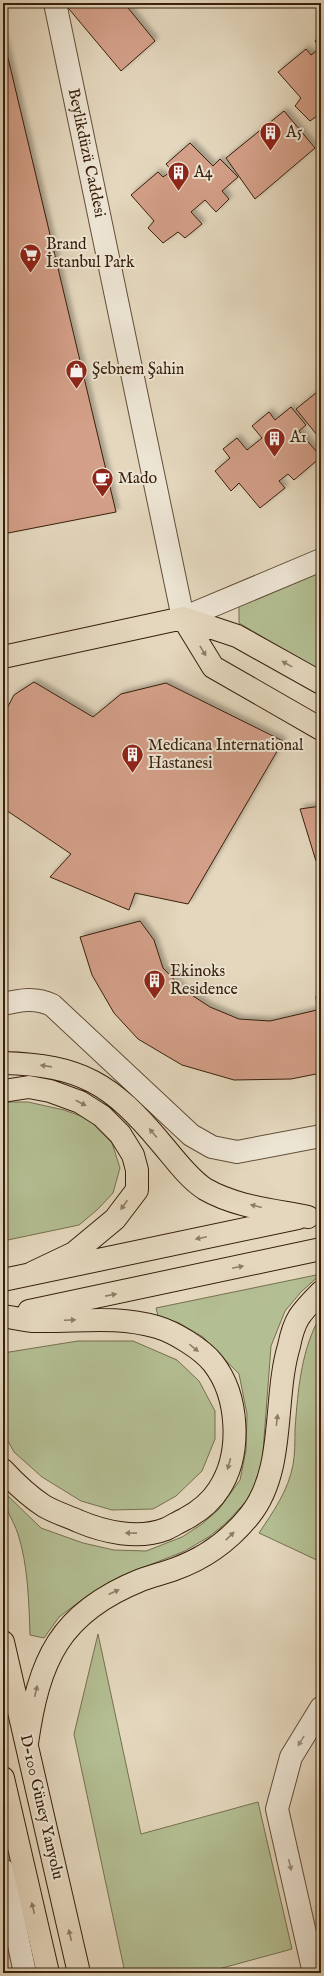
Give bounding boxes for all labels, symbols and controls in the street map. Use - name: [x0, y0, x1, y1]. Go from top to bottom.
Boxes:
- street label: Beylikdüzü Caddesi: [63, 87, 109, 219]
- building icon: A5: [258, 120, 284, 153]
- place label: A5: [285, 123, 303, 143]
- building icon: A4: [165, 160, 191, 193]
- place label: A4: [193, 163, 213, 183]
- place label: Brand İstanbul Park: [46, 235, 135, 273]
- supermarket icon: Brand İstanbul Park: [18, 241, 44, 274]
- shop icon: Şebnem Şahin: [64, 357, 90, 390]
- place label: Şebnem Şahin: [92, 360, 185, 380]
- building icon: A1: [262, 425, 288, 458]
- place label: A1: [289, 428, 307, 448]
- cafe icon: Mado: [89, 466, 115, 499]
- place label: Mado: [118, 469, 157, 489]
- one-way arrow: [200, 645, 207, 657]
- one-way arrow: [281, 661, 293, 667]
- place label: Medicana International Hastanesi: [148, 736, 304, 774]
- building icon: Medicana International Hastanesi: [120, 742, 146, 775]
- place label: Ekinoks Residence: [170, 962, 238, 1000]
- building icon: Ekinoks Residence: [141, 968, 167, 1001]
- one-way arrow: [40, 1063, 52, 1069]
- one-way arrow: [75, 1100, 87, 1106]
- one-way arrow: [149, 1128, 158, 1139]
- one-way arrow: [120, 1200, 128, 1210]
- one-way arrow: [250, 1203, 262, 1209]
- one-way arrow: [195, 1236, 207, 1242]
- one-way arrow: [232, 1264, 244, 1270]
- one-way arrow: [105, 1291, 117, 1297]
- one-way arrow: [64, 1317, 77, 1323]
- one-way arrow: [189, 1343, 200, 1352]
- one-way arrow: [274, 1414, 280, 1426]
- one-way arrow: [226, 1458, 232, 1470]
- one-way arrow: [124, 1530, 137, 1536]
- one-way arrow: [225, 1531, 235, 1541]
- one-way arrow: [108, 1589, 120, 1595]
- one-way arrow: [34, 1684, 40, 1697]
- street label: D-100 Güney Yanyolu: [15, 1733, 67, 1881]
- one-way arrow: [297, 1735, 304, 1747]
- one-way arrow: [287, 1859, 293, 1871]
- one-way arrow: [30, 1901, 36, 1914]
- one-way arrow: [67, 1929, 73, 1941]

